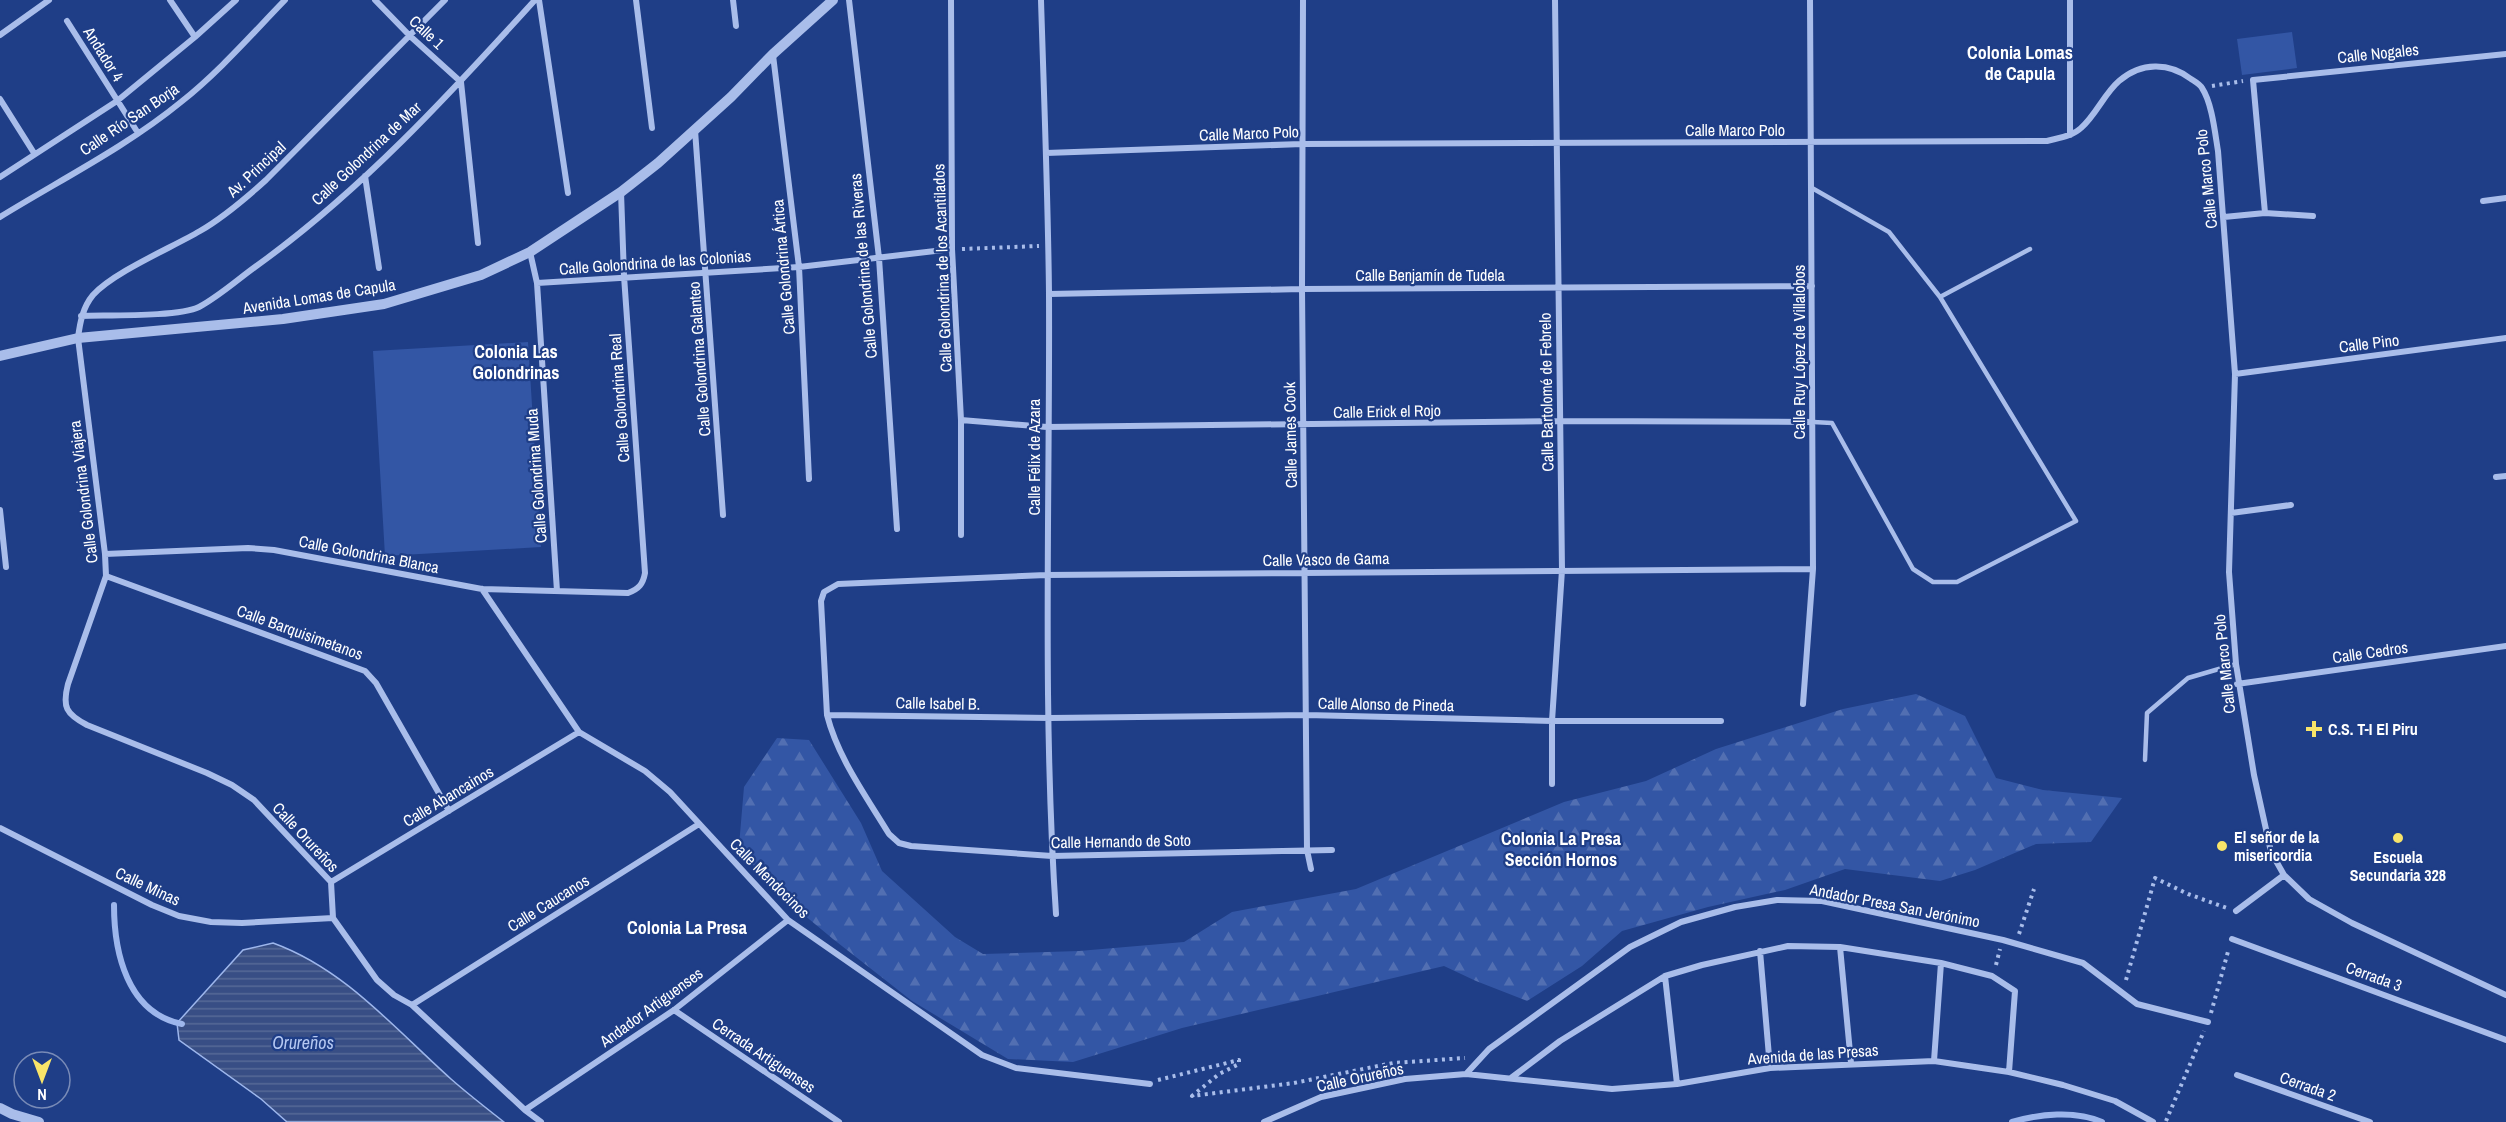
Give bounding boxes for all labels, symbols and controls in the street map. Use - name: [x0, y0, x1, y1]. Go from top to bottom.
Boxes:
- street label: Calle 1: [405, 10, 450, 54]
- street label: Andador 4: [78, 22, 129, 86]
- street label: Calle Nogales: [2336, 38, 2420, 68]
- district label: Colonia Lomas de Capula: [1967, 40, 2073, 86]
- street label: Calle Río San Borja: [75, 77, 183, 160]
- street label: Calle Golondrina de Mar: [306, 96, 426, 210]
- street label: Calle Marco Polo: [1685, 119, 1785, 141]
- street label: Calle Marco Polo: [1199, 120, 1299, 146]
- street label: Calle Marco Polo: [2190, 128, 2222, 230]
- street label: Av. Principal: [221, 136, 290, 203]
- street label: Calle Golondrina de los Acantilados: [927, 163, 957, 373]
- street label: Calle Golondrina de las Riveras: [844, 172, 882, 360]
- street label: Calle Golondrina Ártica: [766, 198, 800, 336]
- street label: Calle Golondrina de las Colonias: [558, 244, 752, 280]
- street label: Calle Benjamín de Tudela: [1355, 264, 1506, 286]
- street label: Calle Ruy López de Villalobos: [1788, 265, 1810, 439]
- street label: Avenida Lomas de Capula: [240, 273, 398, 319]
- street label: Calle Golondrina Galanteo: [683, 281, 715, 437]
- street label: Calle Bartolomé de Febrelo: [1534, 312, 1558, 472]
- street label: Calle Pino: [2338, 328, 2400, 358]
- street label: Calle Golondrina Real: [604, 333, 634, 463]
- district label: Colonia Las Golondrinas: [473, 339, 559, 385]
- street label: Calle James Cook: [1278, 381, 1302, 488]
- street label: Calle Félix de Azara: [1023, 398, 1045, 515]
- street label: Calle Erick el Rojo: [1333, 399, 1441, 423]
- street label: Calle Golondrina Muda: [520, 407, 552, 544]
- street label: Calle Golondrina Viajera: [63, 419, 103, 565]
- street label: Calle Golondrina Blanca: [297, 530, 442, 578]
- street label: Calle Vasco de Gama: [1262, 547, 1390, 571]
- street label: Calle Barquisimetanos: [234, 599, 366, 665]
- street label: Calle Marco Polo: [2208, 613, 2240, 715]
- street label: Calle Cedros: [2331, 636, 2409, 668]
- street label: Calle Isabel B.: [896, 691, 980, 715]
- street label: Calle Alonso de Pineda: [1318, 692, 1455, 716]
- place label: C.S. T-I El Piru: [2328, 718, 2418, 740]
- marker: C.S. T-I El Piru: [2305, 720, 2323, 738]
- street label: Calle Abancainos: [399, 760, 497, 832]
- street label: Calle Orureños: [268, 797, 344, 877]
- district label: Colonia La Presa Sección Hornos: [1501, 826, 1622, 872]
- place label: El señor de la misericordia: [2234, 826, 2320, 866]
- street label: Calle Hernando de Soto: [1051, 829, 1191, 853]
- marker: Escuela Secundaria 328: [2391, 831, 2405, 845]
- street label: Calle Mendocinos: [725, 833, 815, 923]
- marker: El señor de la misericordia: [2215, 839, 2229, 853]
- place label: Escuela Secundaria 328: [2350, 846, 2446, 886]
- street label: Calle Minas: [112, 861, 184, 911]
- street label: Calle Caucanos: [503, 869, 593, 937]
- street label: Andador Presa San Jerónimo: [1807, 878, 1982, 932]
- district label: Colonia La Presa: [627, 915, 748, 940]
- street label: Cerrada 3: [2343, 956, 2405, 996]
- street label: Andador Artiguenses: [594, 962, 707, 1053]
- street label: Cerrada Artiguenses: [708, 1012, 820, 1098]
- water label: Orureños: [272, 1030, 334, 1055]
- street label: Avenida de las Presas: [1746, 1038, 1879, 1070]
- north arrow: [12, 1050, 72, 1110]
- street label: Calle Orureños: [1315, 1057, 1405, 1097]
- street label: Cerrada 2: [2277, 1066, 2339, 1106]
- text: N: [37, 1084, 47, 1106]

